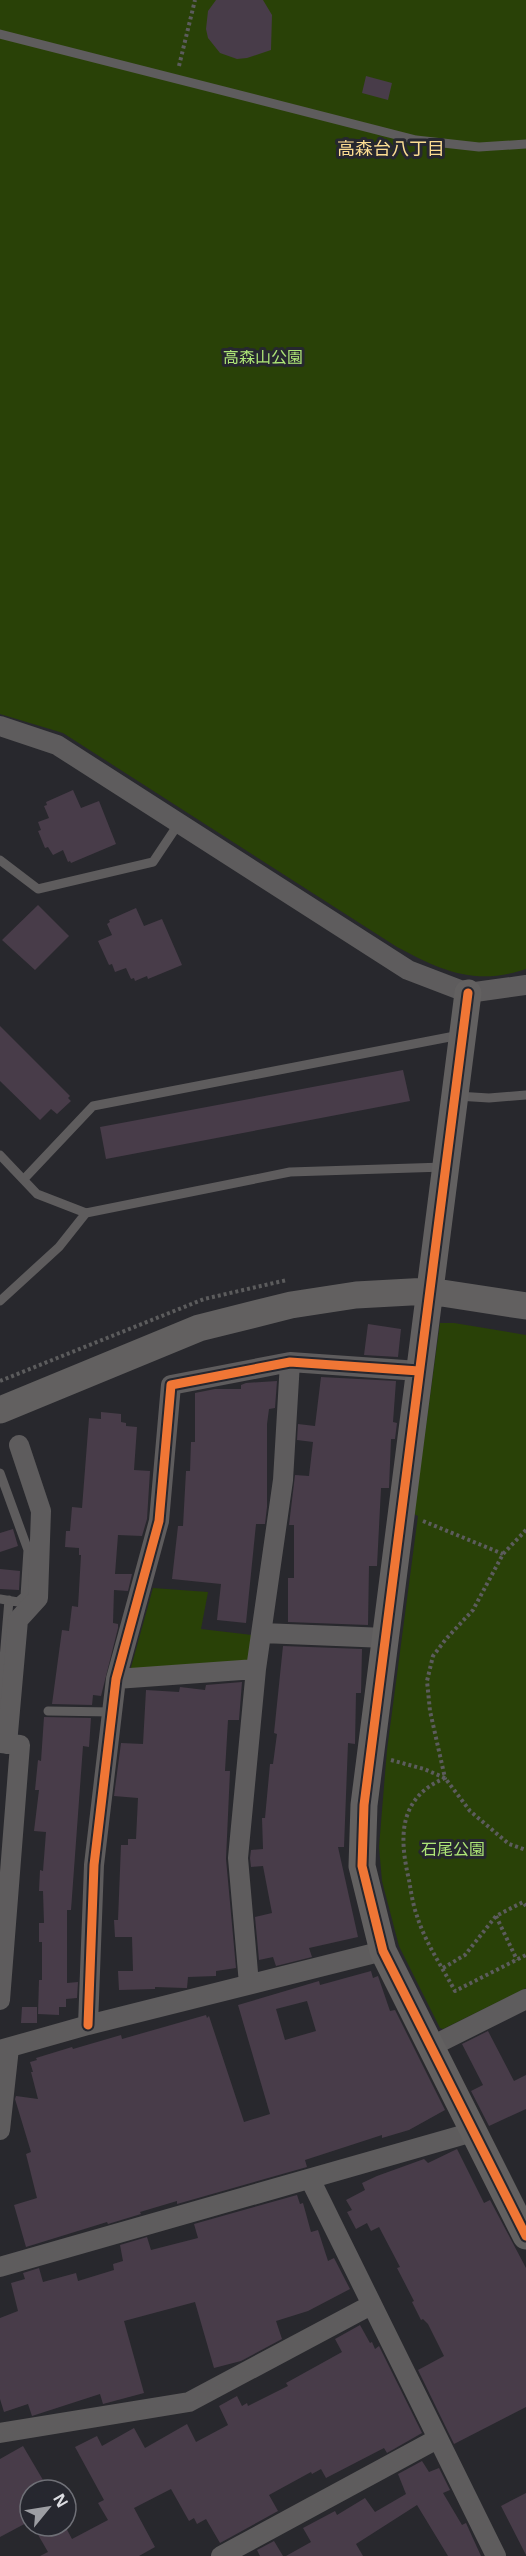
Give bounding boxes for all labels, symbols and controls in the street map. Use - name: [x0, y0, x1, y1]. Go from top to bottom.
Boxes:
- district label: 高森台八丁目: [337, 136, 445, 160]
- park label: 高森山公園: [223, 346, 303, 368]
- park label: 石尾公園: [421, 1838, 485, 1860]
- north arrow: [18, 2478, 78, 2538]
- text: N: [48, 2489, 74, 2512]

